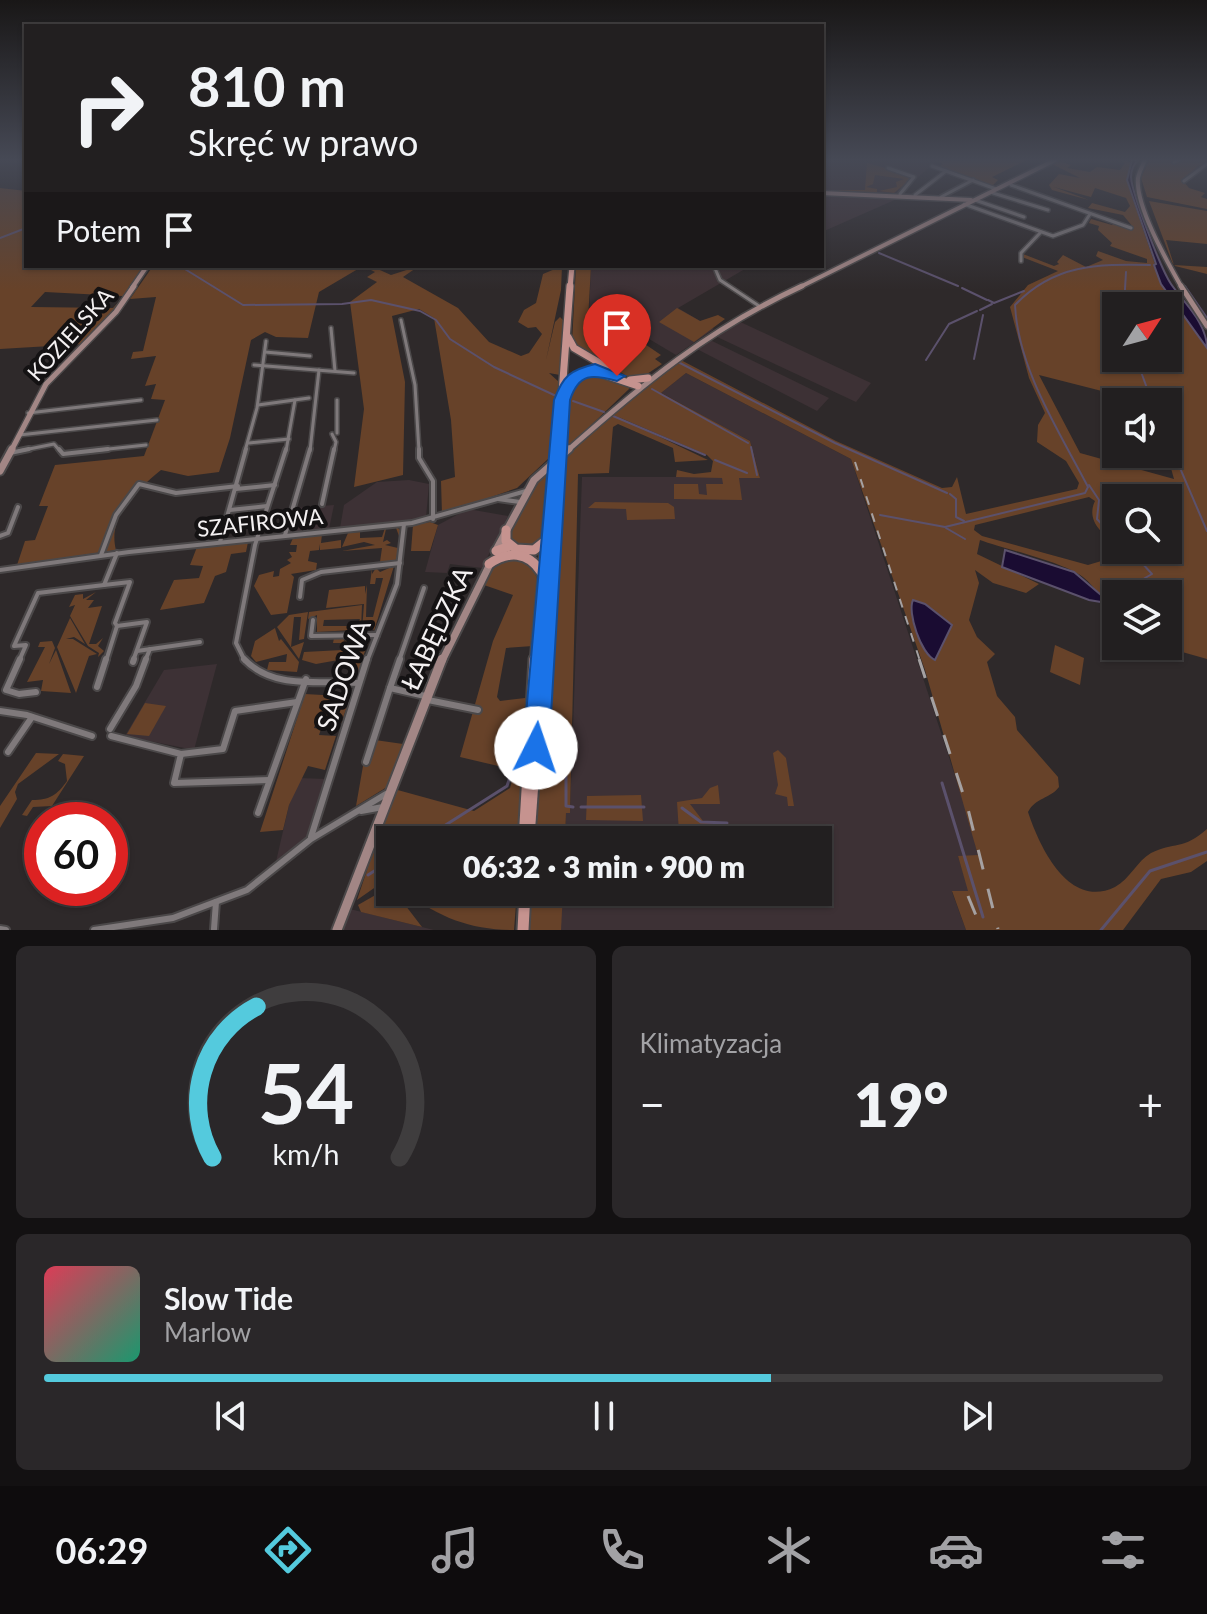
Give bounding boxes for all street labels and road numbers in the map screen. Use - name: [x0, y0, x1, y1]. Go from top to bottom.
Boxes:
- street label: KOZIELSKA: [21, 282, 119, 386]
- street label: SZAFIROWA: [196, 502, 324, 542]
- street label: ŁABĘDZKA: [393, 561, 479, 695]
- street label: SADOWA: [309, 615, 377, 735]

